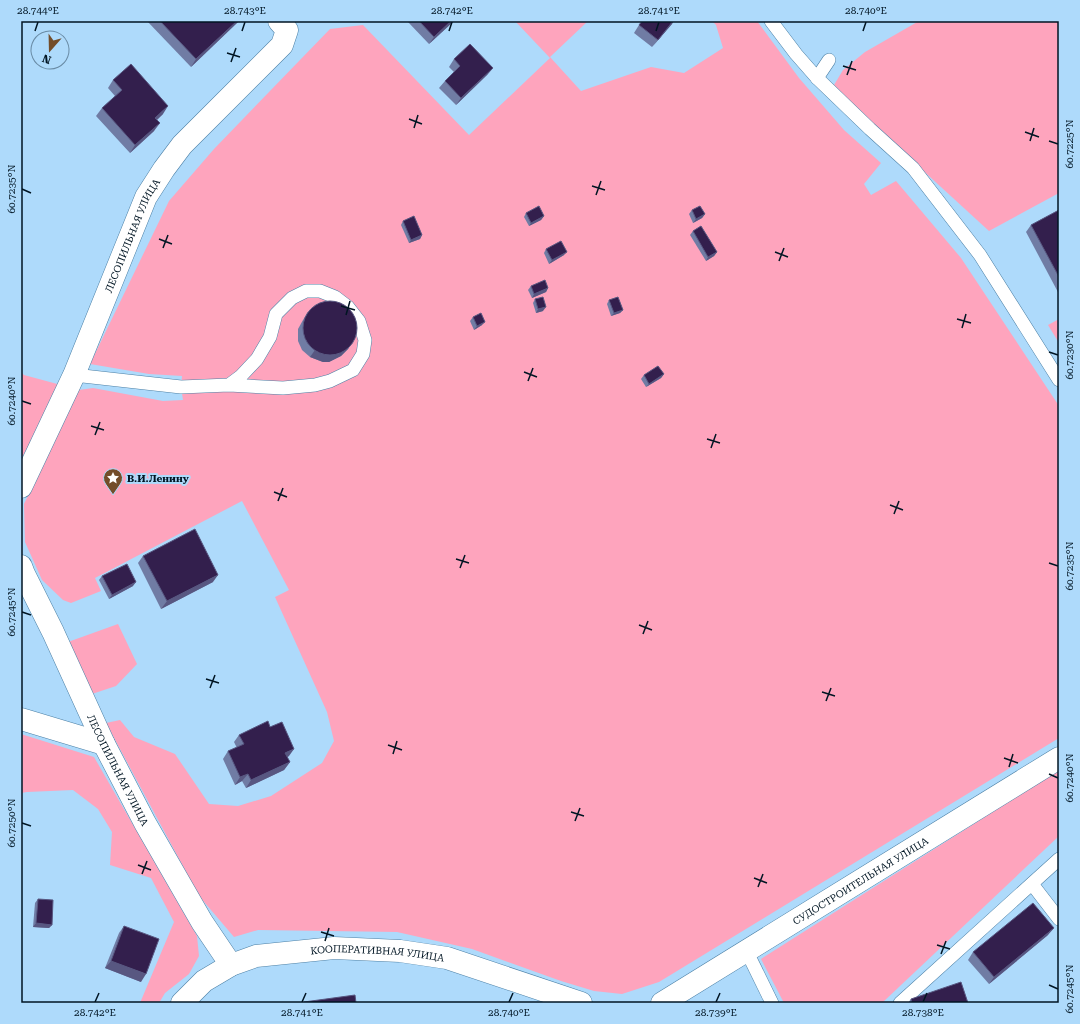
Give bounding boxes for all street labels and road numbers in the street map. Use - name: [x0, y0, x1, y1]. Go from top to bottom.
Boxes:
- street label: ЛЕСОПИЛЬНАЯ УЛИЦА: [103, 177, 162, 294]
- street label: ЛЕСОПИЛЬНАЯ УЛИЦА: [85, 713, 150, 828]
- street label: СУДОСТРОИТЕЛЬНАЯ УЛИЦА: [791, 835, 930, 927]
- street label: КООПЕРАТИВНАЯ УЛИЦА: [310, 943, 445, 964]

